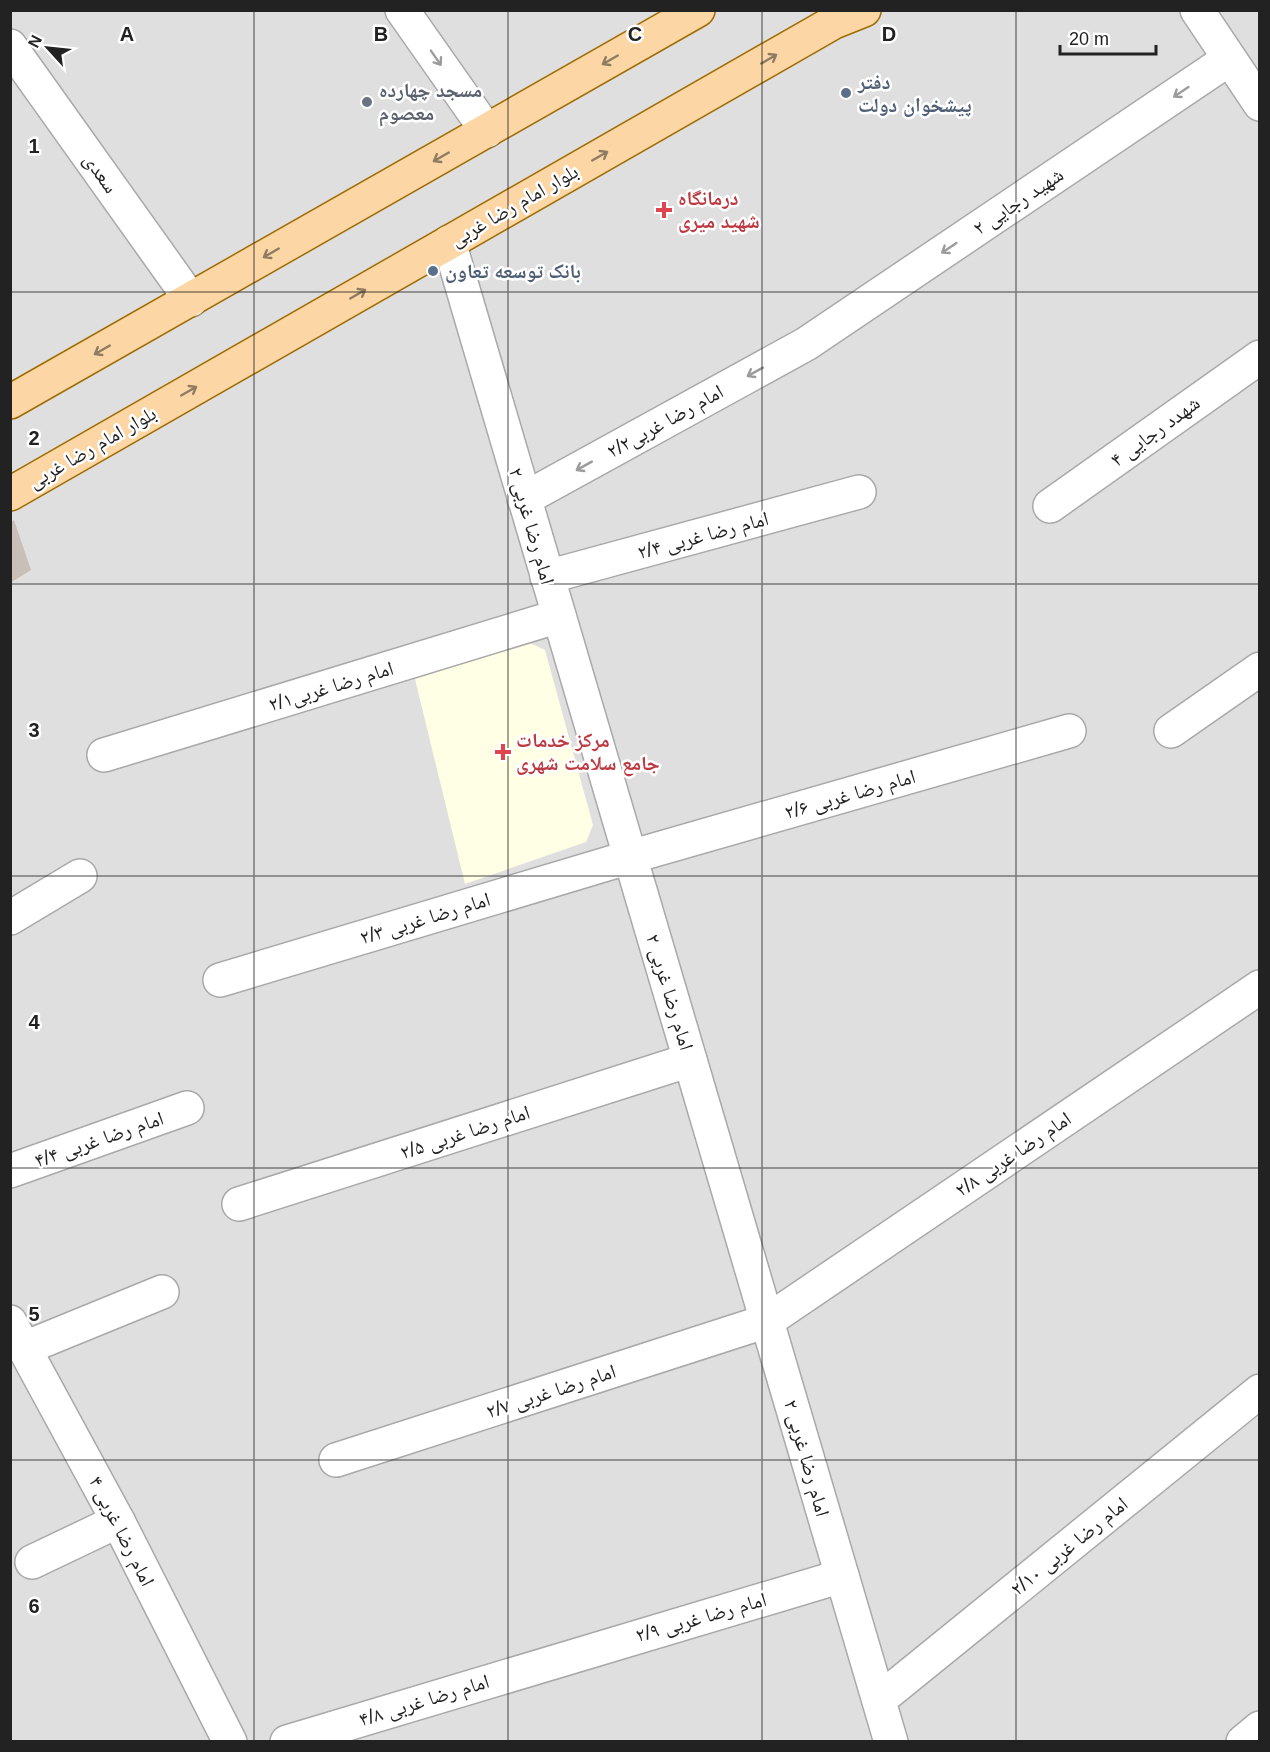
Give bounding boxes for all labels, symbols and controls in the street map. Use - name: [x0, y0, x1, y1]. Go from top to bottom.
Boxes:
- north arrow: [18, 18, 78, 78]
- scale bar: [1060, 18, 1156, 56]
- text: A: [120, 23, 134, 45]
- text: B: [374, 23, 388, 45]
- text: C: [628, 23, 642, 45]
- text: D: [882, 23, 896, 45]
- text: 20 m: [1069, 29, 1109, 49]
- text: N: [25, 32, 45, 50]
- one-way arrow: [430, 50, 442, 66]
- one-way arrow: [760, 53, 777, 65]
- one-way arrow: [602, 54, 619, 66]
- place label: دفتر پیشخوان دولت: [857, 71, 972, 117]
- place label: مسجد چهارده معصوم: [379, 79, 482, 127]
- marker: دفتر پیشخوان دولت: [839, 86, 853, 100]
- one-way arrow: [1173, 86, 1189, 98]
- marker: مسجد چهارده معصوم: [360, 95, 374, 109]
- text: 1: [28, 135, 40, 157]
- street label: سعدی: [79, 149, 122, 198]
- one-way arrow: [591, 149, 608, 161]
- one-way arrow: [433, 151, 450, 163]
- street label: بلوار امام رضا غربی: [446, 160, 583, 253]
- street label: شهید رجایی ۲: [969, 163, 1068, 240]
- place label: درمانگاه شهید میری: [678, 187, 760, 233]
- marker: درمانگاه شهید میری: [655, 201, 673, 219]
- one-way arrow: [941, 241, 958, 254]
- one-way arrow: [263, 248, 280, 260]
- place label: بانک توسعه تعاون: [445, 260, 581, 283]
- marker: بانک توسعه تعاون: [426, 264, 440, 278]
- one-way arrow: [349, 288, 366, 300]
- one-way arrow: [94, 344, 111, 356]
- one-way arrow: [747, 366, 764, 378]
- street label: امام رضا غربی۲/۲: [603, 380, 728, 465]
- one-way arrow: [180, 385, 197, 397]
- street label: شهدد رجایی ۴: [1106, 391, 1204, 471]
- street label: بلوار امام رضا غربی: [24, 402, 161, 495]
- text: 2: [28, 427, 40, 449]
- one-way arrow: [576, 460, 593, 472]
- street label: امام رضا غربی ۲: [502, 465, 559, 588]
- street label: امام رضا غربی ۲/۴: [635, 507, 772, 566]
- street label: امام رضا غربی۲/۱: [266, 657, 397, 718]
- text: 3: [28, 719, 40, 741]
- place label: مرکز خدمات جامع سلامت شهری: [516, 729, 660, 777]
- marker: مرکز خدمات جامع سلامت شهری: [494, 743, 512, 761]
- street label: امام رضا غربی ۲/۶: [782, 765, 919, 826]
- street label: امام رضا غربی ۲/۳: [357, 888, 494, 951]
- street label: امام رضا غربی ۲: [639, 931, 698, 1054]
- text: 4: [28, 1011, 40, 1033]
- street label: امام رضا غربی ۲/۵: [397, 1101, 533, 1166]
- street label: امام رضا غربی ۴/۴: [32, 1107, 167, 1174]
- street label: امام رضا غربی ۲/۸: [951, 1107, 1077, 1203]
- text: 5: [28, 1303, 40, 1325]
- street label: امام رضا غربی ۲/۷: [483, 1360, 619, 1425]
- street label: امام رضا غربی ۲: [777, 1397, 834, 1520]
- street label: امام رضا غربی ۴: [82, 1472, 159, 1591]
- street label: امام رضا غربی ۲/۱۰: [1006, 1492, 1134, 1602]
- street label: امام رضا غربی ۲/۹: [633, 1588, 770, 1649]
- text: 6: [28, 1595, 40, 1617]
- street label: امام رضا غربی ۴/۸: [356, 1670, 493, 1733]

